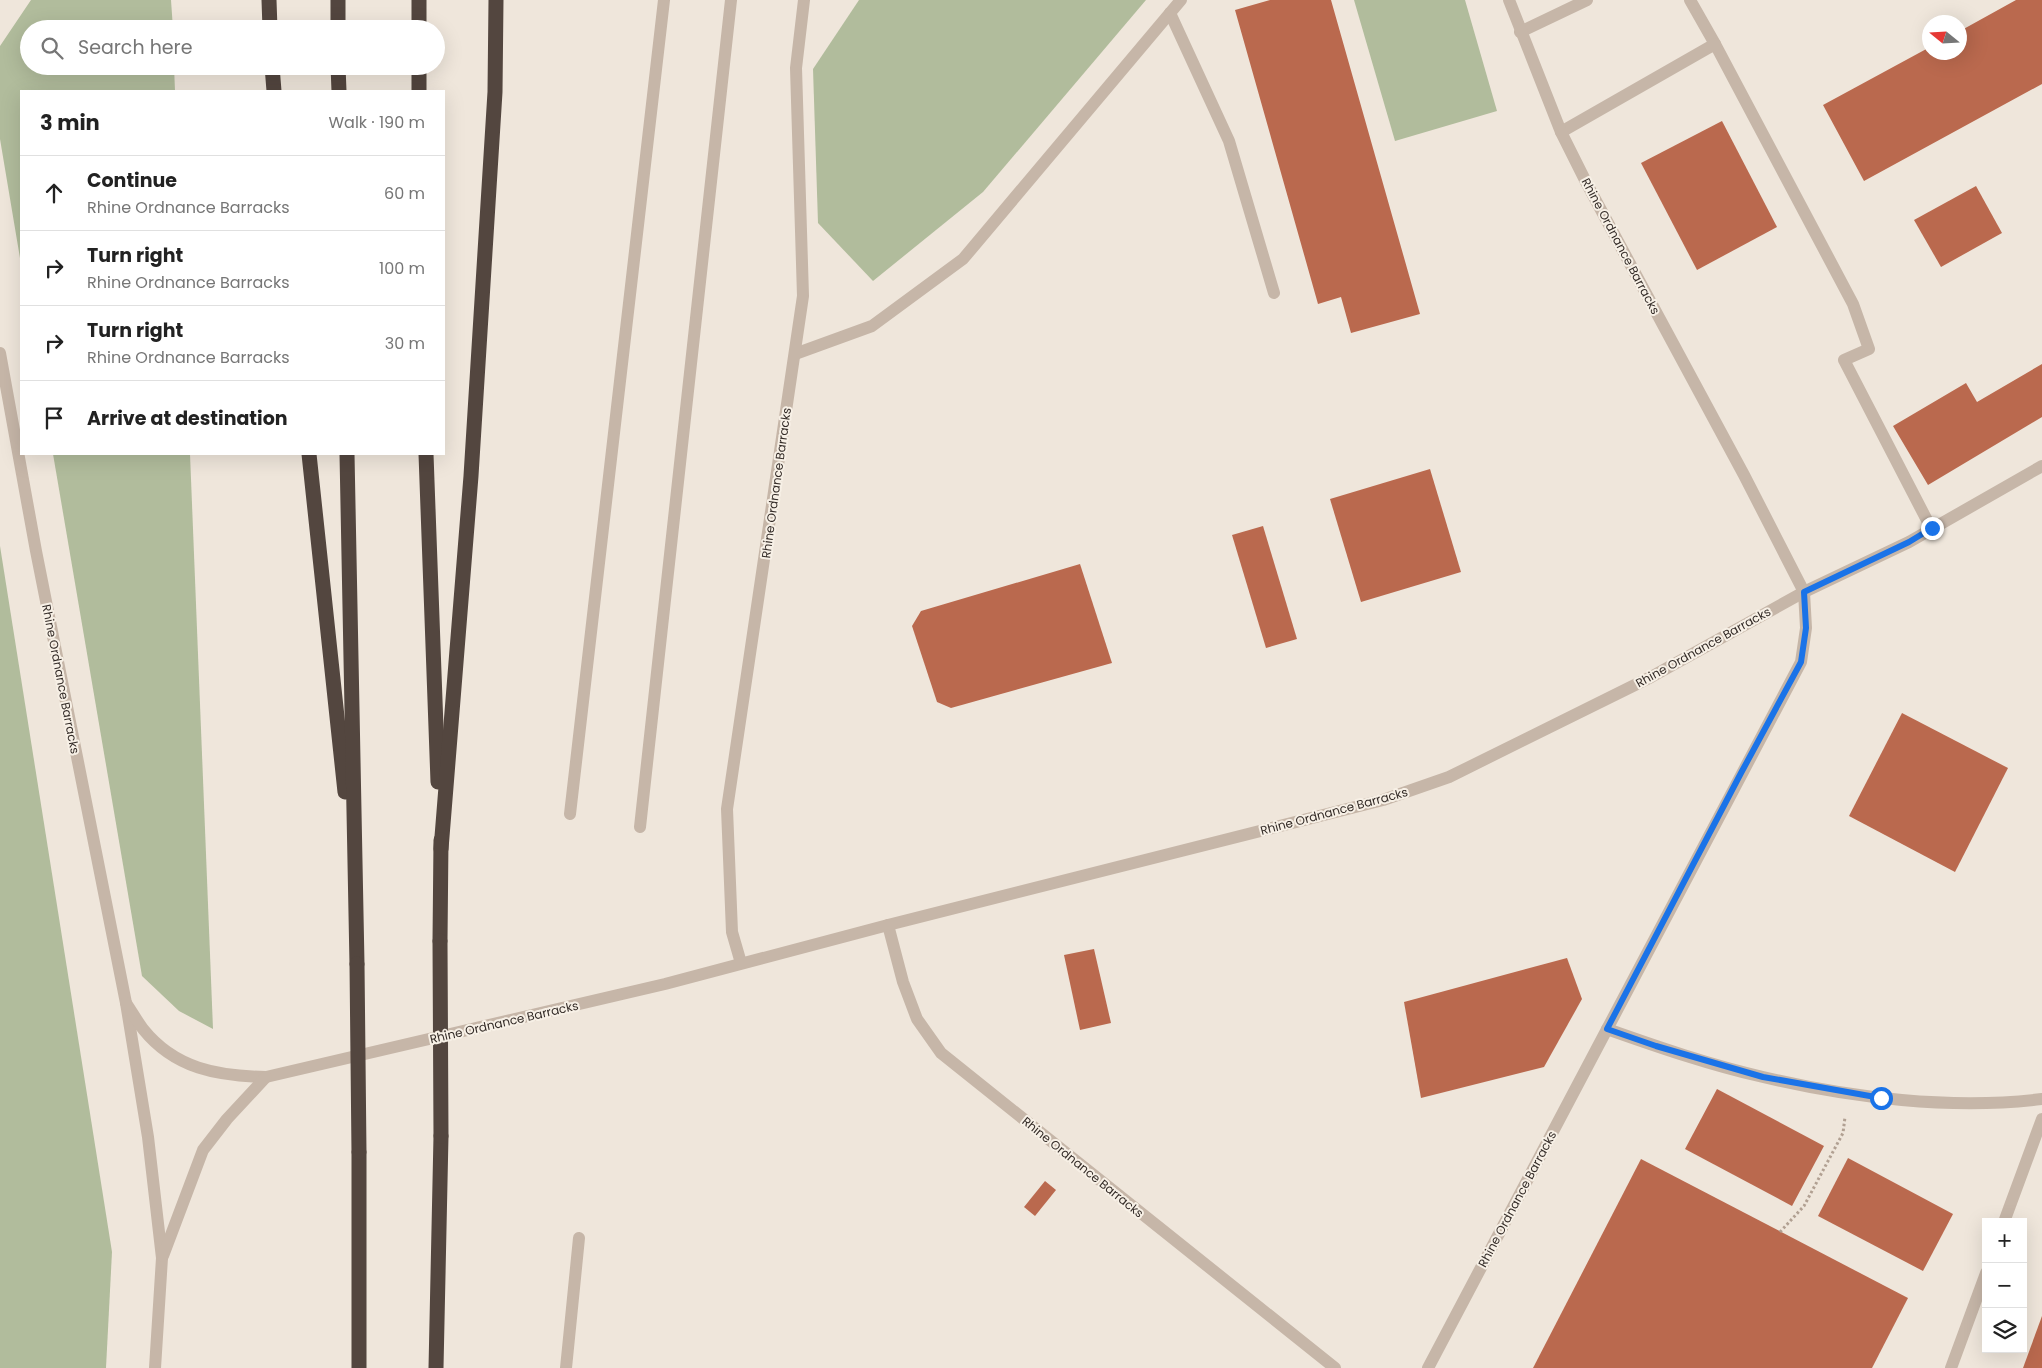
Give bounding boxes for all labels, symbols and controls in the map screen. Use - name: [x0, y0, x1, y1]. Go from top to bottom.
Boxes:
- north arrow: [1922, 15, 1967, 60]
- search box: [20, 20, 445, 75]
- icon: search: [38, 34, 66, 62]
- text: Search here: [78, 34, 192, 61]
- text: 3 min: [40, 108, 100, 137]
- text: Walk · 190 m: [328, 111, 425, 134]
- text: Continue: [87, 167, 177, 194]
- street label: Rhine Ordnance Barracks: [1578, 175, 1664, 317]
- icon: ahead: [40, 179, 68, 207]
- text: 60 m: [384, 182, 425, 205]
- text: Rhine Ordnance Barracks: [87, 196, 290, 219]
- text: Turn right: [87, 242, 183, 269]
- icon: right: [40, 254, 68, 282]
- text: 100 m: [379, 257, 425, 280]
- text: Rhine Ordnance Barracks: [87, 271, 290, 294]
- text: Turn right: [87, 317, 183, 344]
- icon: right: [40, 329, 68, 357]
- text: 30 m: [385, 332, 425, 355]
- text: Rhine Ordnance Barracks: [87, 346, 290, 369]
- icon: arrive: [40, 404, 68, 432]
- text: Arrive at destination: [87, 405, 288, 432]
- street label: Rhine Ordnance Barracks: [757, 407, 795, 559]
- route end: [1921, 517, 1944, 540]
- street label: Rhine Ordnance Barracks: [38, 603, 84, 755]
- street label: Rhine Ordnance Barracks: [1632, 603, 1774, 691]
- street label: Rhine Ordnance Barracks: [1258, 783, 1410, 839]
- street label: Rhine Ordnance Barracks: [428, 997, 580, 1047]
- route start: [1870, 1087, 1893, 1110]
- street label: Rhine Ordnance Barracks: [1019, 1113, 1147, 1221]
- street label: Rhine Ordnance Barracks: [1474, 1128, 1560, 1270]
- map controls: [1982, 1218, 2027, 1353]
- button: +: [1982, 1218, 2027, 1263]
- button: −: [1982, 1263, 2027, 1308]
- button: layers: [1982, 1308, 2027, 1353]

